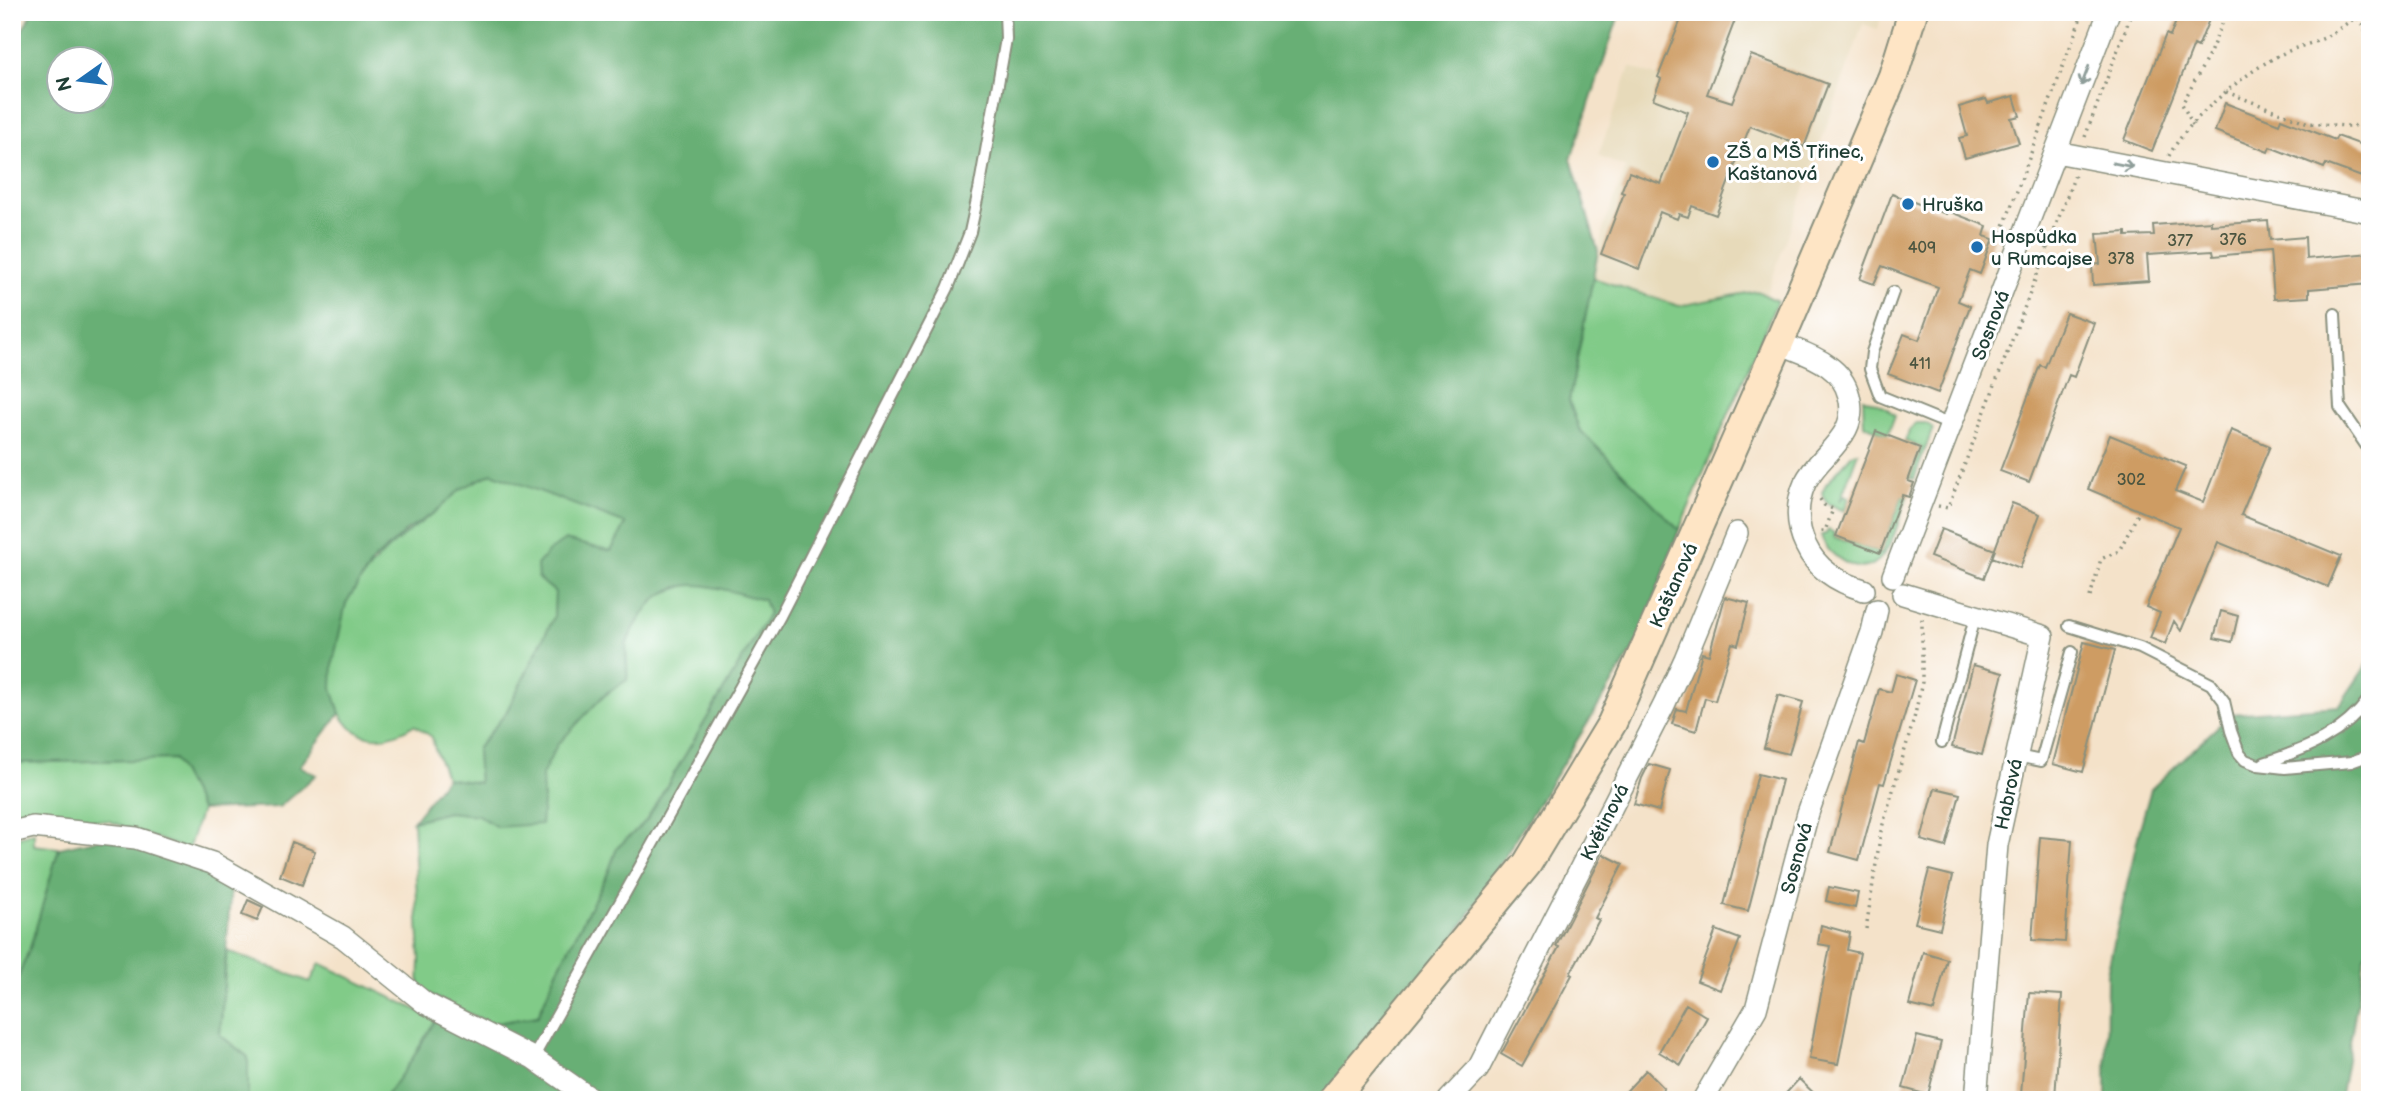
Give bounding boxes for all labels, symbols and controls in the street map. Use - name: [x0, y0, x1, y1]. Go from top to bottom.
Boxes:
- north arrow: [46, 46, 116, 116]
- one-way arrow: [2078, 65, 2090, 87]
- text: N: [52, 74, 78, 93]
- place label: ZŠ a MŠ Třinec, Kaštanová: [1726, 141, 1864, 186]
- marker: ZŠ a MŠ Třinec, Kaštanová: [1705, 154, 1721, 170]
- one-way arrow: [2111, 159, 2134, 172]
- place label: Hruška: [1922, 194, 1984, 217]
- marker: Hruška: [1900, 196, 1916, 212]
- place label: Hospůdka u Rumcajse: [1991, 226, 2093, 271]
- house number: 376: [2219, 231, 2247, 250]
- house number: 377: [2167, 232, 2193, 251]
- house number: 409: [1908, 239, 1936, 258]
- marker: Hospůdka u Rumcajse: [1969, 239, 1985, 255]
- house number: 378: [2107, 250, 2135, 269]
- street label: Sosnová: [1968, 287, 2015, 364]
- house number: 411: [1909, 355, 1931, 374]
- house number: 302: [2117, 471, 2146, 490]
- street label: Kaštanová: [1645, 540, 1703, 632]
- street label: Habrová: [1991, 757, 2028, 832]
- street label: Květinová: [1576, 780, 1634, 865]
- street label: Sosnová: [1777, 820, 1818, 897]

